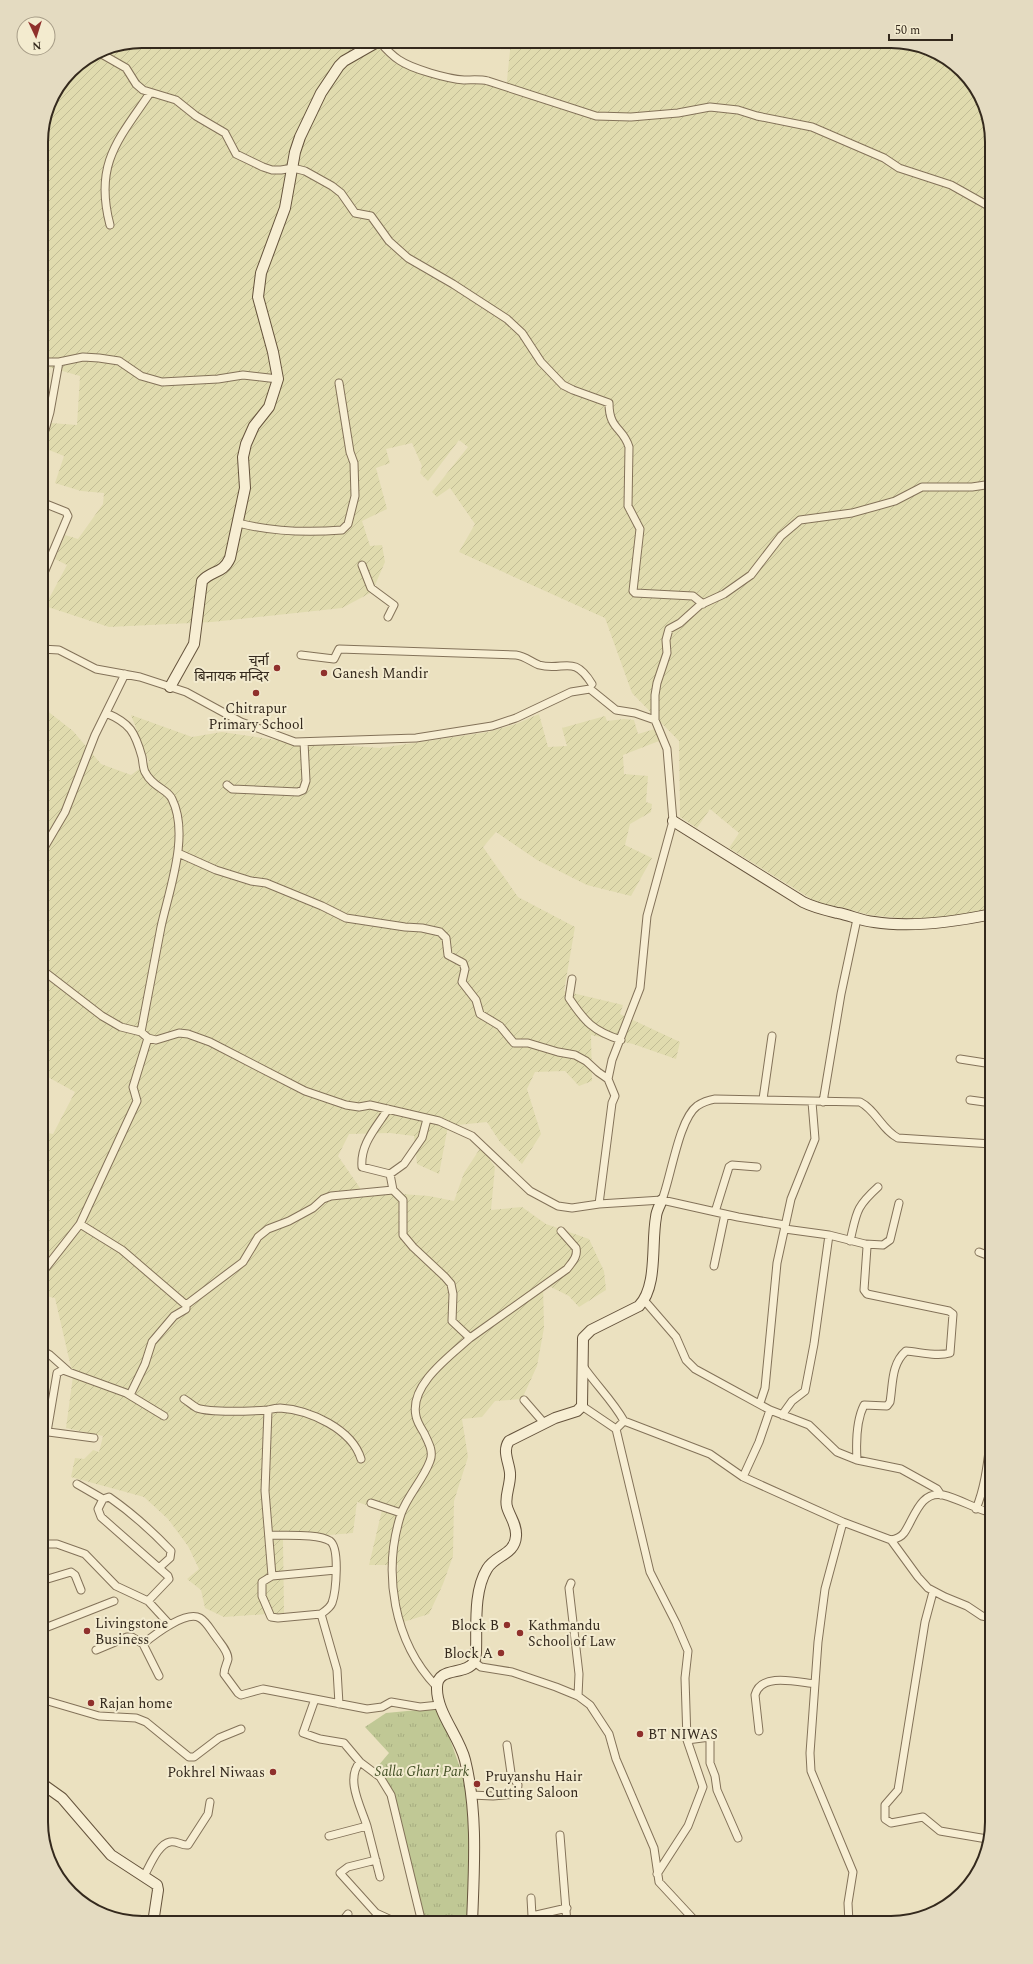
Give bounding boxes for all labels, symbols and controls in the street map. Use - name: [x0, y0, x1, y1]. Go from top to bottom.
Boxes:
- north arrow: [16, 16, 56, 56]
- scale bar: [889, 16, 952, 42]
- text: 50 m: [895, 21, 920, 40]
- text: N: [32, 37, 42, 54]
- place label: चुर्ना बिनायक मन्दिर: [194, 650, 270, 687]
- marker: चुर्ना बिनायक मन्दिर: [272, 663, 282, 673]
- place label: Ganesh Mandir: [332, 663, 429, 684]
- marker: Ganesh Mandir: [319, 668, 329, 678]
- marker: Chitrapur Primary School: [251, 688, 261, 698]
- place label: Chitrapur Primary School: [208, 698, 304, 735]
- place label: Livingstone Business: [95, 1613, 168, 1650]
- place label: Block B: [451, 1615, 499, 1636]
- place label: Kathmandu School of Law: [528, 1615, 616, 1652]
- marker: Block B: [502, 1620, 512, 1630]
- marker: Livingstone Business: [82, 1626, 92, 1636]
- marker: Kathmandu School of Law: [515, 1628, 525, 1638]
- place label: Block A: [444, 1643, 493, 1664]
- marker: Block A: [496, 1648, 506, 1658]
- place label: Rajan home: [99, 1693, 173, 1714]
- marker: Rajan home: [86, 1698, 96, 1708]
- place label: BT NIWAS: [648, 1724, 718, 1745]
- marker: BT NIWAS: [635, 1729, 645, 1739]
- park label: Salla Ghari Park: [375, 1761, 470, 1782]
- place label: Pokhrel Niwaas: [167, 1762, 265, 1783]
- place label: Pruyanshu Hair Cutting Saloon: [485, 1766, 583, 1803]
- marker: Pokhrel Niwaas: [268, 1767, 278, 1777]
- marker: Pruyanshu Hair Cutting Saloon: [472, 1779, 482, 1789]

